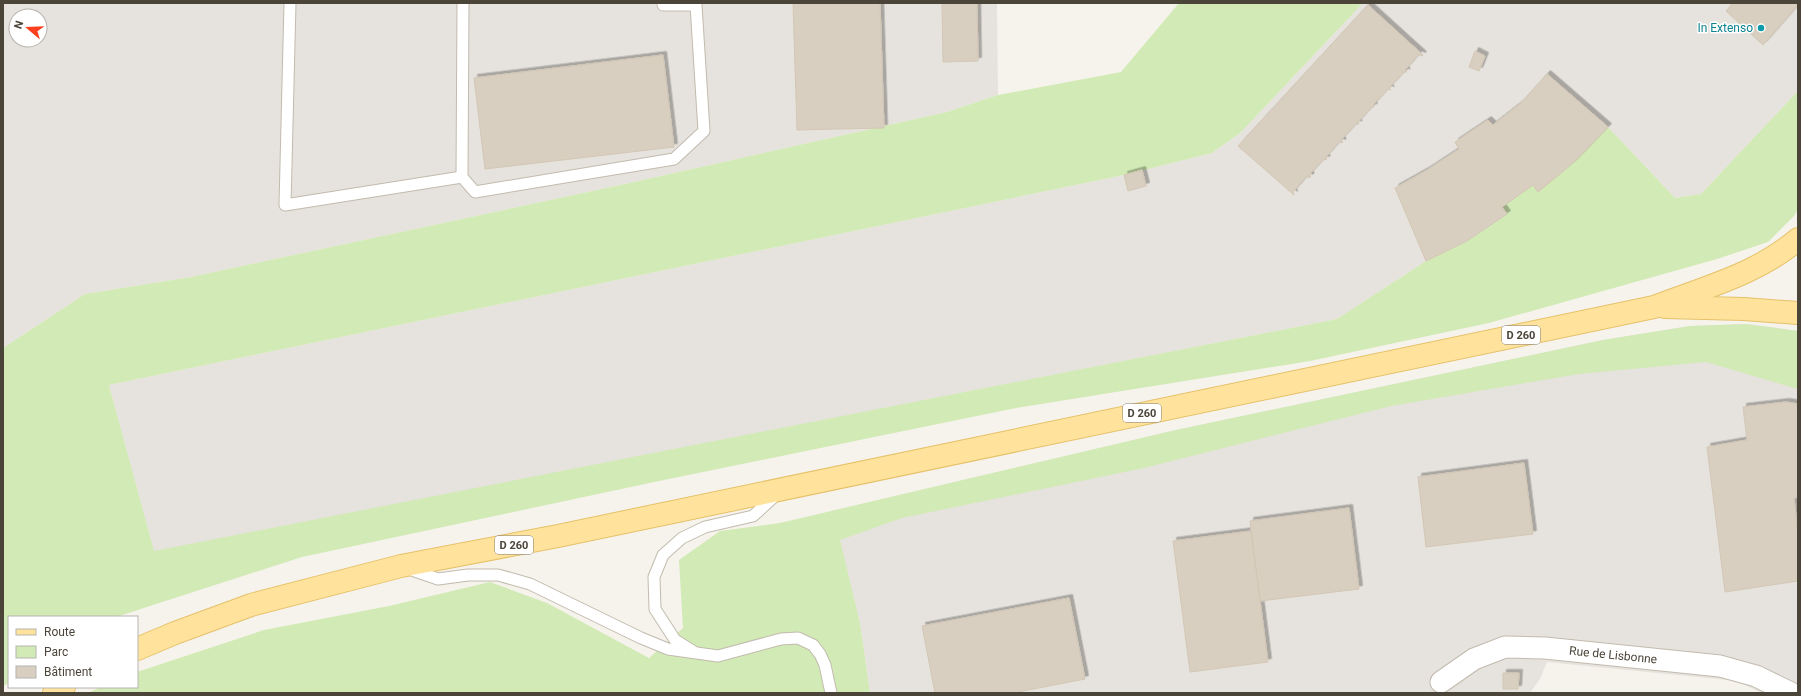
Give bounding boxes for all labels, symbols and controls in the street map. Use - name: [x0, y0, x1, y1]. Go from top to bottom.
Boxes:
- north arrow: [8, 8, 48, 48]
- text: N: [12, 19, 27, 31]
- place label: In Extenso: [1697, 21, 1753, 35]
- marker: In Extenso: [1756, 23, 1766, 33]
- road number: D 260: [1502, 326, 1540, 344]
- road number: D 260: [1123, 404, 1161, 422]
- road number: D 260: [495, 536, 533, 554]
- legend: [8, 616, 138, 688]
- text: Route: [44, 625, 75, 639]
- street label: Rue de Lisbonne: [1568, 644, 1658, 666]
- text: Parc: [44, 645, 68, 659]
- text: Bâtiment: [44, 665, 92, 679]

